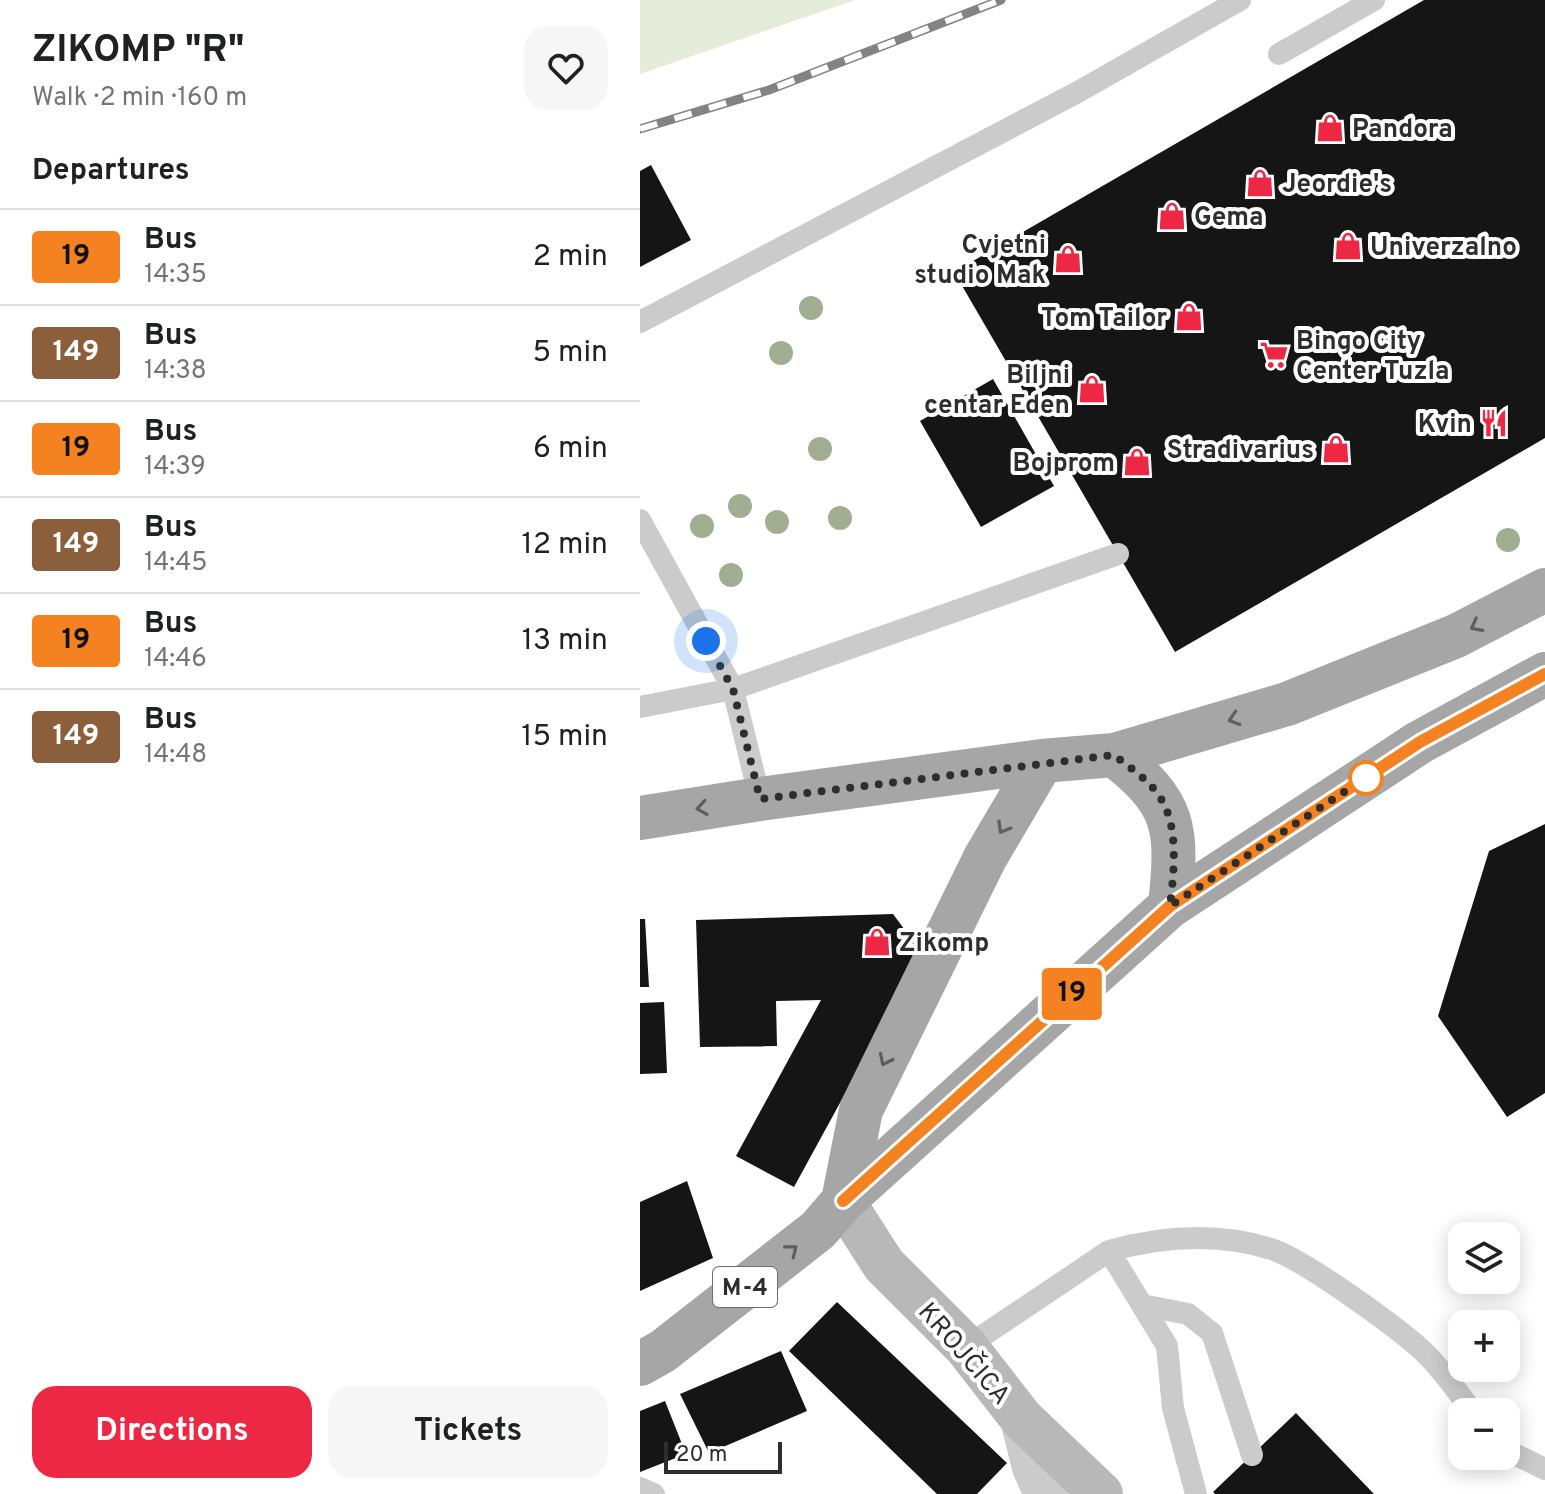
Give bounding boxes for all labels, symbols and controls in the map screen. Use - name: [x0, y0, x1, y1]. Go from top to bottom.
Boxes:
- button: heart: [524, 26, 608, 110]
- text: ZIKOMP "R": [32, 27, 245, 76]
- text: Walk · 2 min · 160 m: [32, 82, 247, 115]
- shop icon: Pandora: [1315, 113, 1345, 143]
- place label: Pandora: [1352, 114, 1453, 147]
- text: Departures: [32, 153, 190, 190]
- shop icon: Jeordie's: [1245, 168, 1275, 198]
- place label: Jeordie's: [1282, 169, 1392, 202]
- shop icon: Gema: [1157, 201, 1187, 231]
- place label: Gema: [1194, 202, 1264, 235]
- text: Bus: [144, 222, 197, 259]
- place label: Cvjetni studio Mak: [914, 230, 1046, 293]
- shop icon: Univerzalno: [1333, 231, 1363, 261]
- place label: Univerzalno: [1370, 232, 1517, 265]
- text: 19: [62, 239, 90, 275]
- text: 2 min: [533, 239, 608, 276]
- shop icon: Cvjetni studio Mak: [1053, 244, 1083, 274]
- text: 14:35: [144, 259, 207, 292]
- shop icon: Tom Tailor: [1174, 302, 1204, 332]
- place label: Tom Tailor: [1041, 303, 1167, 336]
- text: Bus: [144, 318, 197, 355]
- place label: Bingo City Center Tuzla: [1296, 326, 1450, 389]
- text: 149: [53, 335, 99, 371]
- text: 5 min: [532, 335, 608, 372]
- supermarket icon: Bingo City Center Tuzla: [1259, 340, 1289, 370]
- text: 14:38: [144, 355, 207, 388]
- place label: Biljni centar Eden: [924, 360, 1070, 423]
- shop icon: Biljni centar Eden: [1077, 374, 1107, 404]
- restaurant icon: Kvin: [1479, 408, 1509, 438]
- place label: Kvin: [1418, 409, 1472, 442]
- text: Bus: [144, 414, 197, 451]
- text: 19: [62, 431, 90, 467]
- text: 6 min: [533, 431, 608, 468]
- shop icon: Stradivarius: [1321, 434, 1351, 464]
- place label: Stradivarius: [1167, 435, 1314, 468]
- shop icon: Bojprom: [1122, 447, 1152, 477]
- place label: Bojprom: [1013, 448, 1115, 481]
- text: 14:39: [144, 451, 206, 484]
- text: Bus: [144, 510, 197, 547]
- text: 149: [53, 527, 99, 563]
- text: 12 min: [521, 527, 608, 564]
- text: 14:45: [144, 547, 207, 580]
- text: Bus: [144, 606, 197, 643]
- one-way arrow: [1469, 616, 1484, 631]
- your location: [686, 621, 726, 661]
- text: 19: [62, 623, 90, 659]
- text: 13 min: [522, 623, 608, 660]
- text: 14:46: [144, 643, 207, 676]
- text: Bus: [144, 702, 197, 739]
- one-way arrow: [1227, 710, 1241, 726]
- text: 149: [53, 719, 99, 755]
- text: 15 min: [521, 719, 608, 756]
- text: 14:48: [144, 739, 207, 772]
- unlabelled marker: [1349, 761, 1383, 795]
- one-way arrow: [696, 799, 709, 816]
- one-way arrow: [997, 819, 1013, 834]
- shop icon: Zikomp: [862, 927, 892, 957]
- place label: Zikomp: [899, 928, 989, 961]
- line badge: 19: [1036, 968, 1108, 1020]
- text: 19: [1058, 976, 1086, 1012]
- one-way arrow: [879, 1052, 895, 1066]
- map controls: [1448, 1222, 1520, 1470]
- button: layers: [1448, 1222, 1520, 1294]
- one-way arrow: [783, 1246, 798, 1260]
- road number: M-4: [713, 1267, 777, 1307]
- street label: KROJČICA: [910, 1295, 1018, 1413]
- button: +: [1448, 1310, 1520, 1382]
- button: Directions: [32, 1386, 312, 1478]
- button: Tickets: [328, 1386, 608, 1478]
- button: −: [1448, 1398, 1520, 1470]
- scale bar: [664, 1438, 782, 1474]
- text: 20 m: [676, 1442, 727, 1469]

